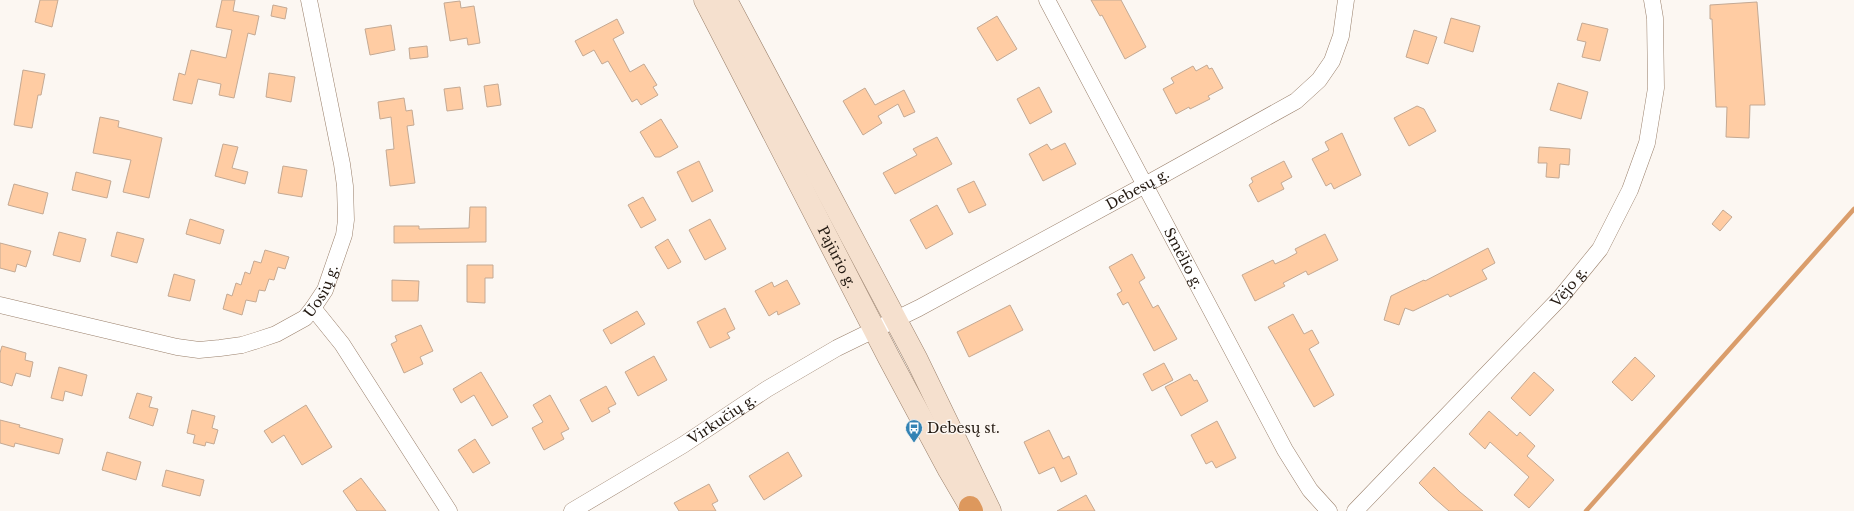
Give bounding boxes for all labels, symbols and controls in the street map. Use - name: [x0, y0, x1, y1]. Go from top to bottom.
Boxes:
- street label: Debesų g.: [1102, 164, 1172, 214]
- street label: Pajūrio g.: [814, 223, 861, 291]
- street label: Smėlio g.: [1160, 224, 1207, 292]
- street label: Uosių g.: [300, 263, 342, 321]
- street label: Vėjo g.: [1546, 263, 1591, 312]
- street label: Virkučių g.: [684, 390, 760, 449]
- bus stop icon: Debesų st.: [904, 418, 924, 443]
- place label: Debesų st.: [927, 419, 1000, 437]

